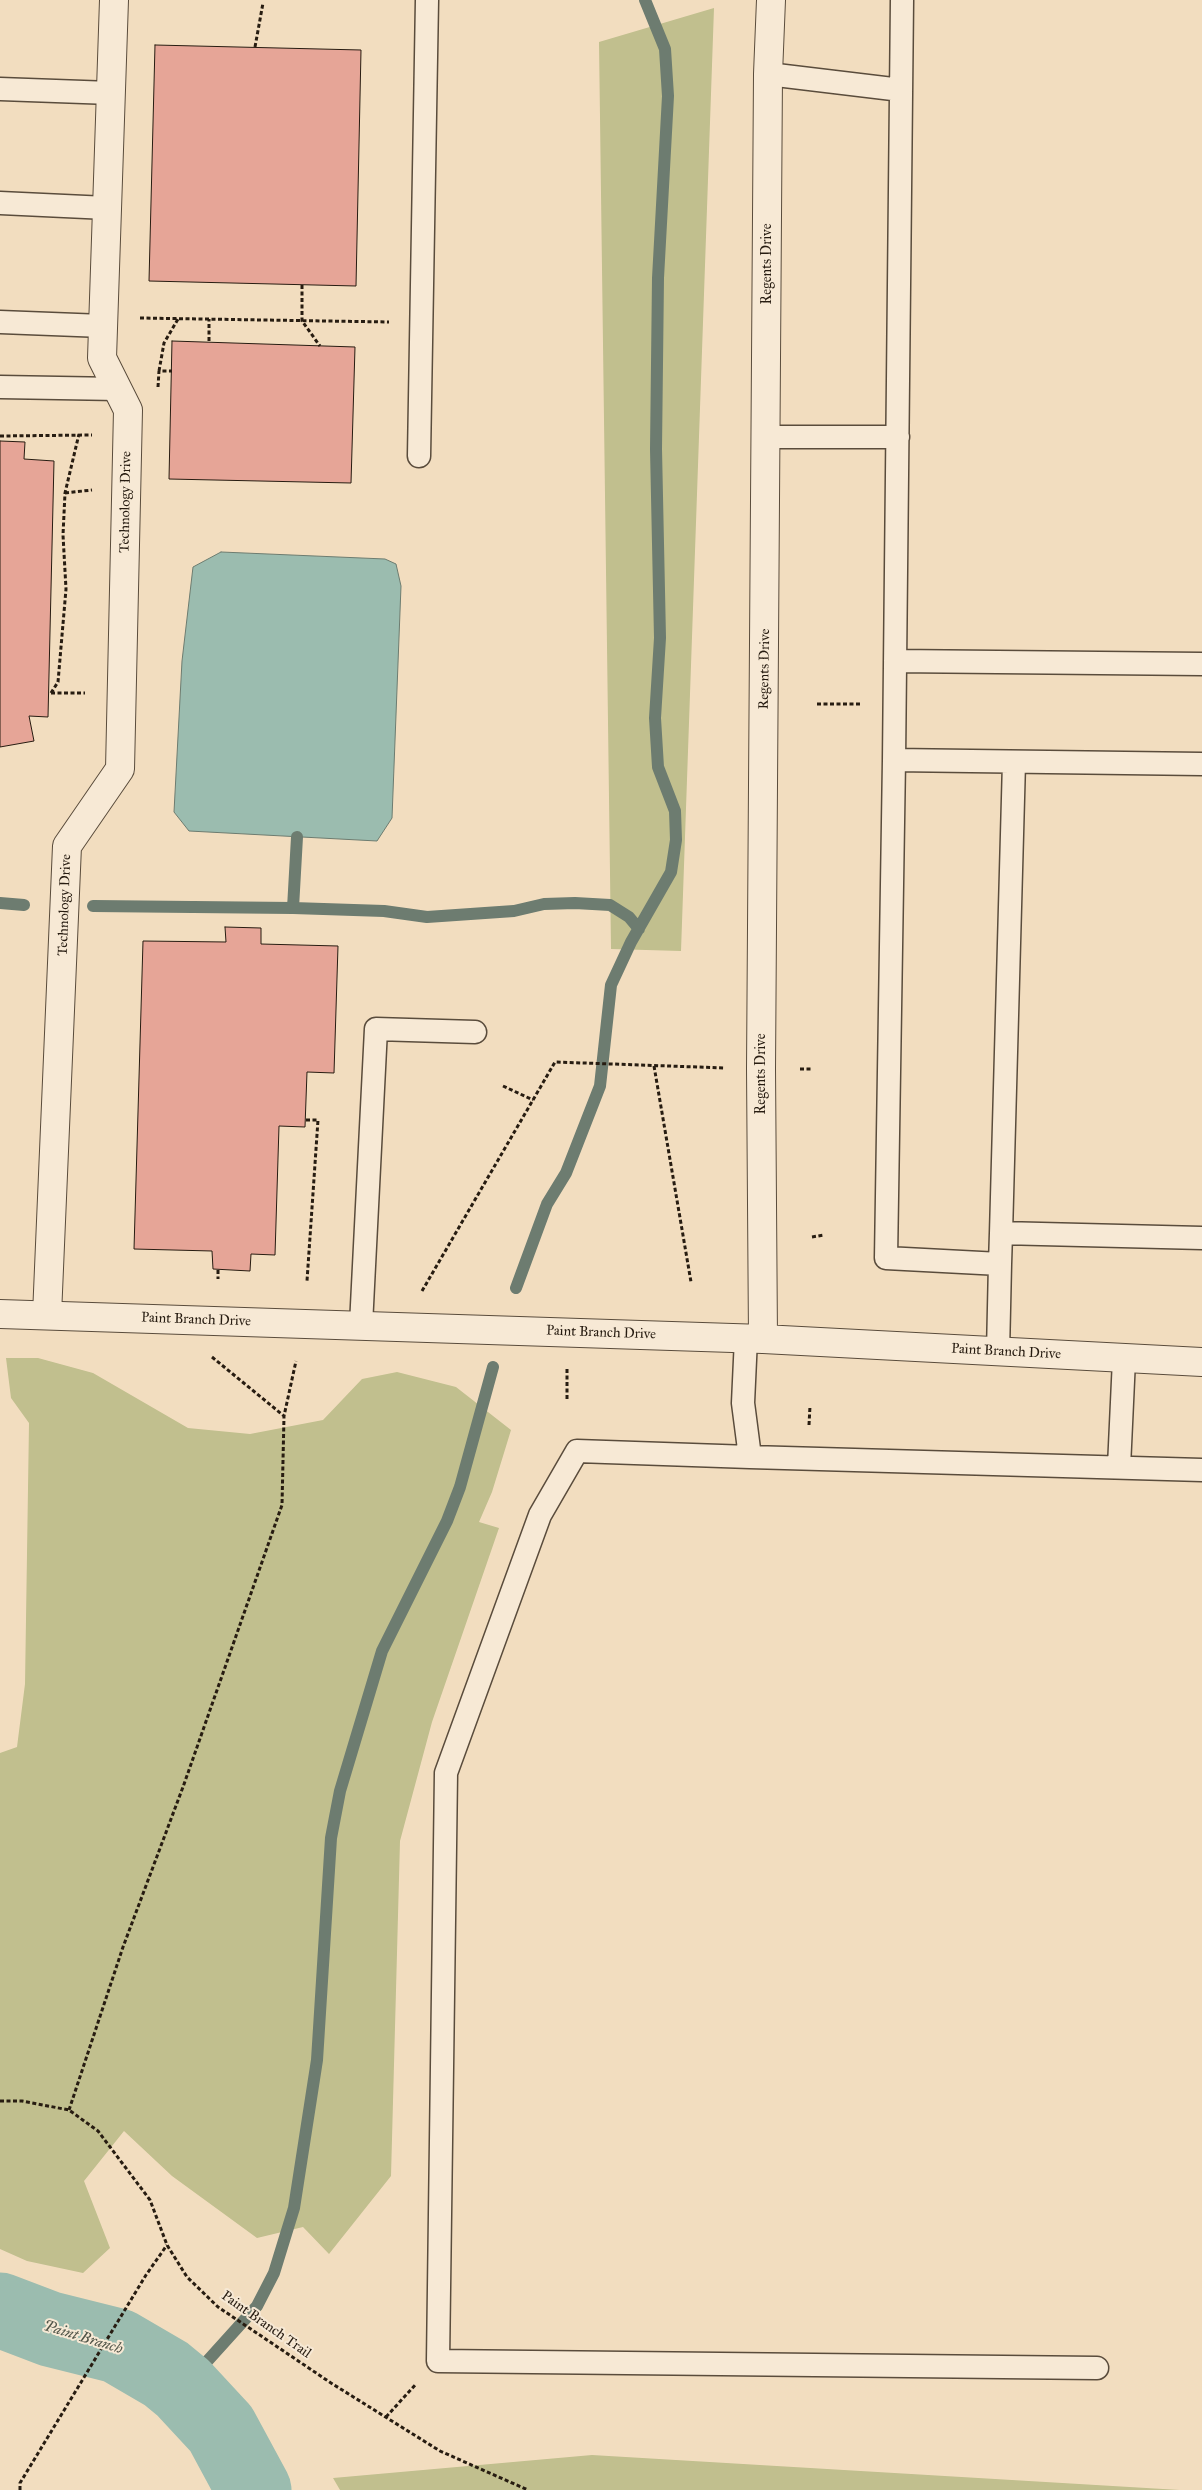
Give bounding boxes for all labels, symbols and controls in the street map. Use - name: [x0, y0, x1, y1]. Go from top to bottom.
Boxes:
- street label: Regents Drive: [760, 224, 776, 304]
- street label: Technology Drive: [117, 451, 135, 553]
- street label: Regents Drive: [756, 628, 774, 710]
- street label: Technology Drive: [55, 854, 75, 956]
- street label: Regents Drive: [754, 1034, 770, 1114]
- street label: Paint Branch Drive: [141, 1310, 251, 1330]
- street label: Paint Branch Drive: [546, 1323, 656, 1343]
- street label: Paint Branch Drive: [951, 1341, 1061, 1363]
- street label: Paint Branch Trail: [218, 2288, 314, 2362]
- water label: Paint Branch: [41, 2317, 125, 2359]

